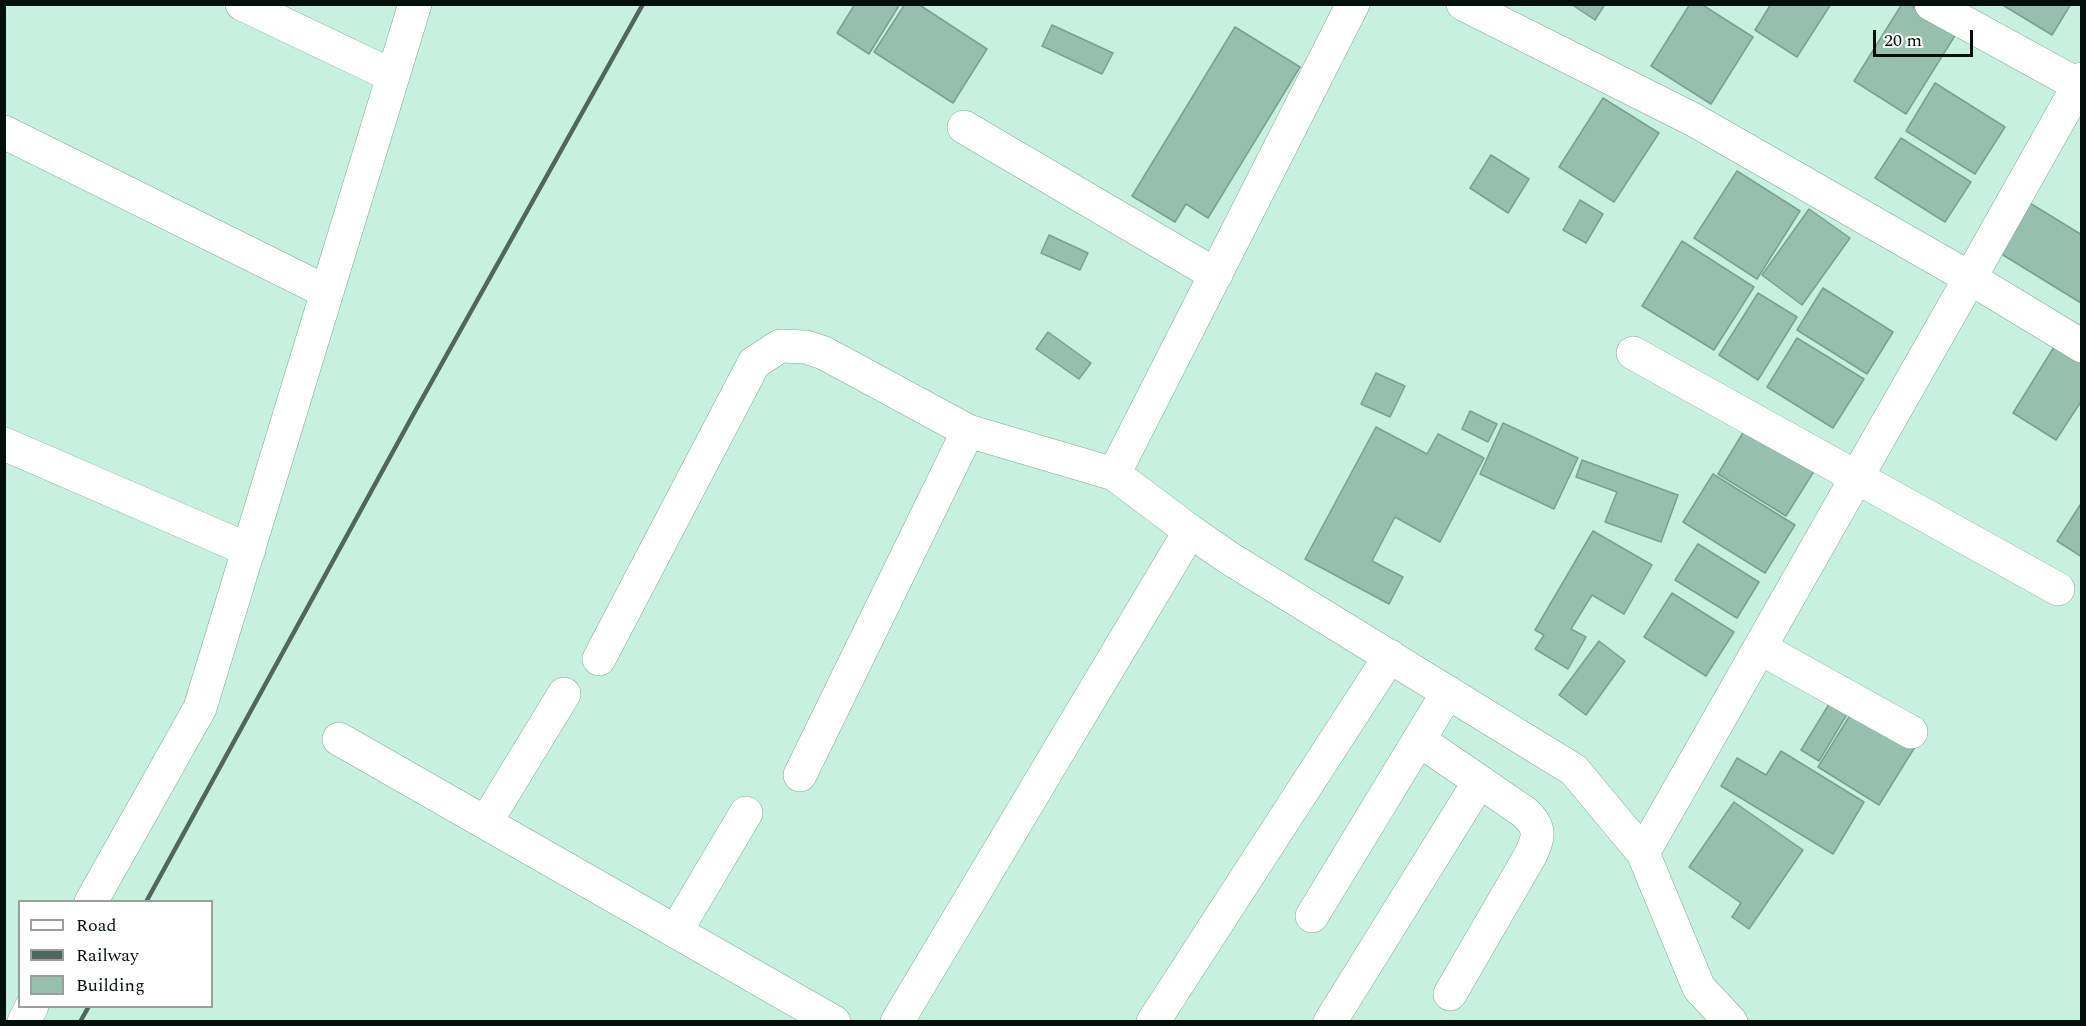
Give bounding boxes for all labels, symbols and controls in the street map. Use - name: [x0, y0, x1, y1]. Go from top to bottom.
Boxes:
- scale bar: [1876, 18, 1976, 56]
- text: 20 m: [1884, 27, 1922, 54]
- legend: [18, 900, 213, 1008]
- text: Road: [76, 912, 117, 939]
- text: Railway: [76, 942, 139, 969]
- text: Building: [76, 972, 145, 999]

